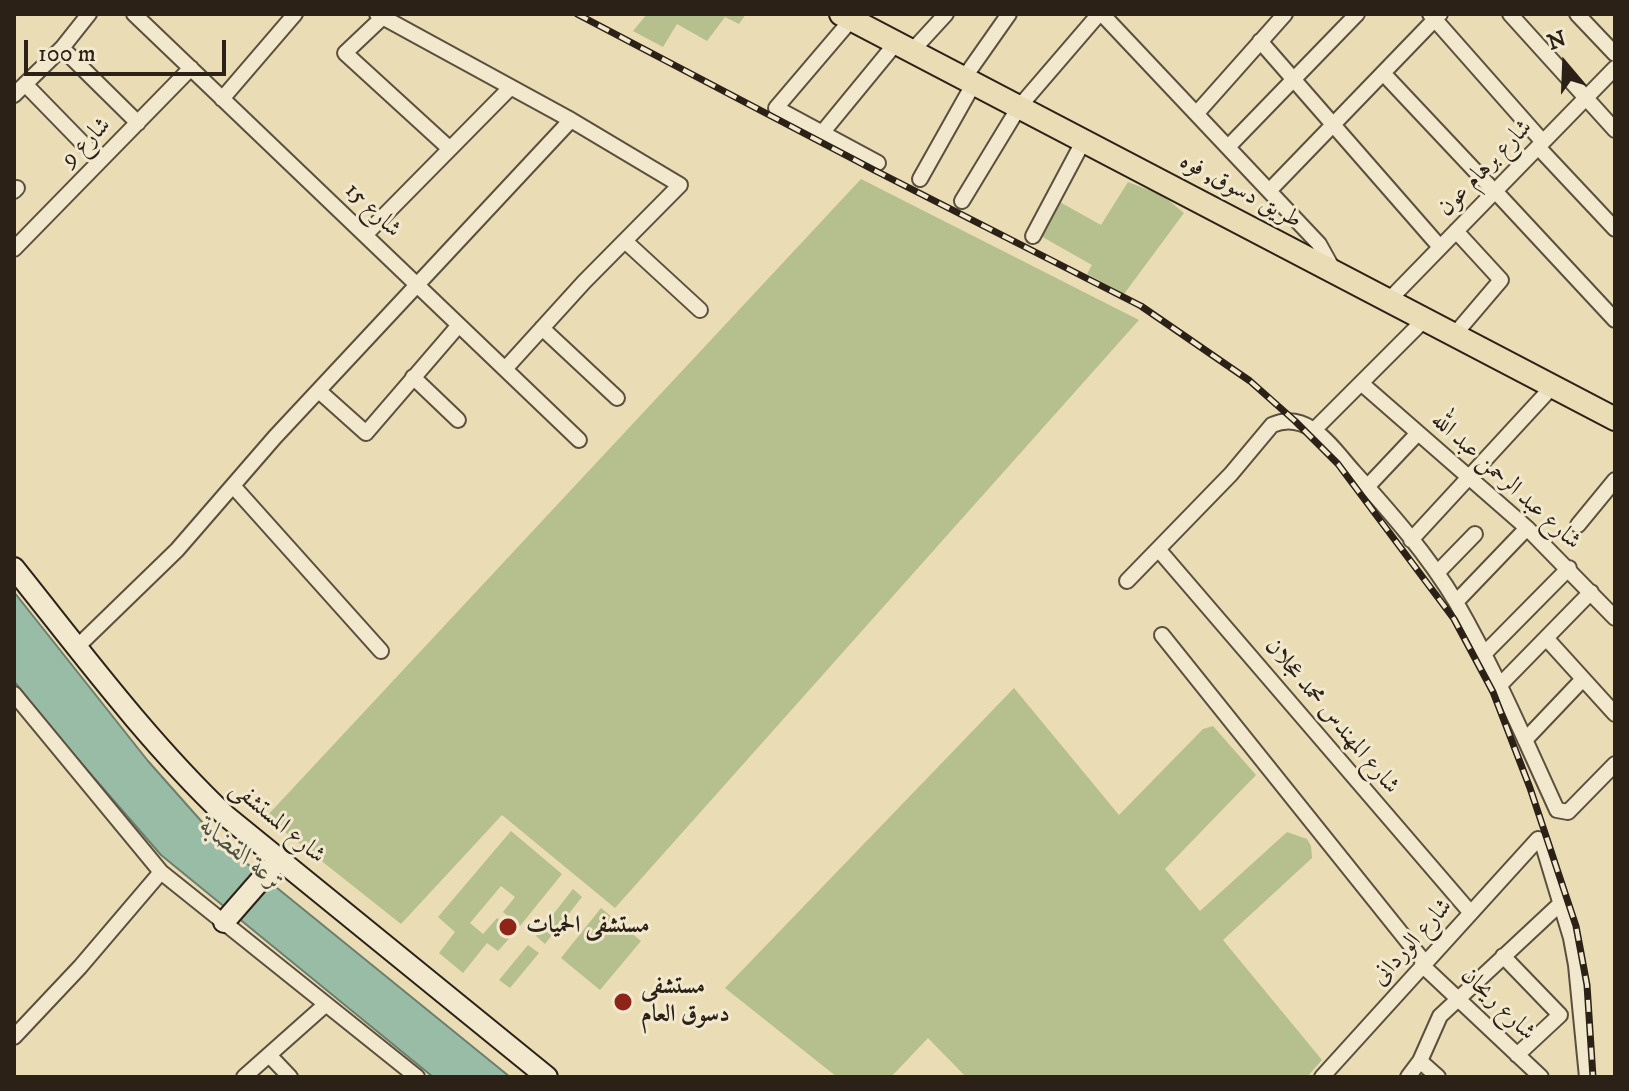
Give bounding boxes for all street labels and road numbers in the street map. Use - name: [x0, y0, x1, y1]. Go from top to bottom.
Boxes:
- street label: شارع 9: [56, 112, 118, 174]
- street label: شارع برهام عون: [1433, 114, 1539, 224]
- street label: طريق دسوق, فوه: [1174, 148, 1306, 236]
- street label: شارع 15: [338, 177, 406, 245]
- street label: شارع عبد الرحمن عبد الله: [1424, 407, 1586, 557]
- street label: شارع المهندس محمد عجلان: [1257, 633, 1405, 801]
- street label: شارع المستشفى: [224, 775, 330, 871]
- street label: شارع الوردانى: [1366, 893, 1460, 993]
- street label: شارع ريحان: [1454, 962, 1540, 1048]

